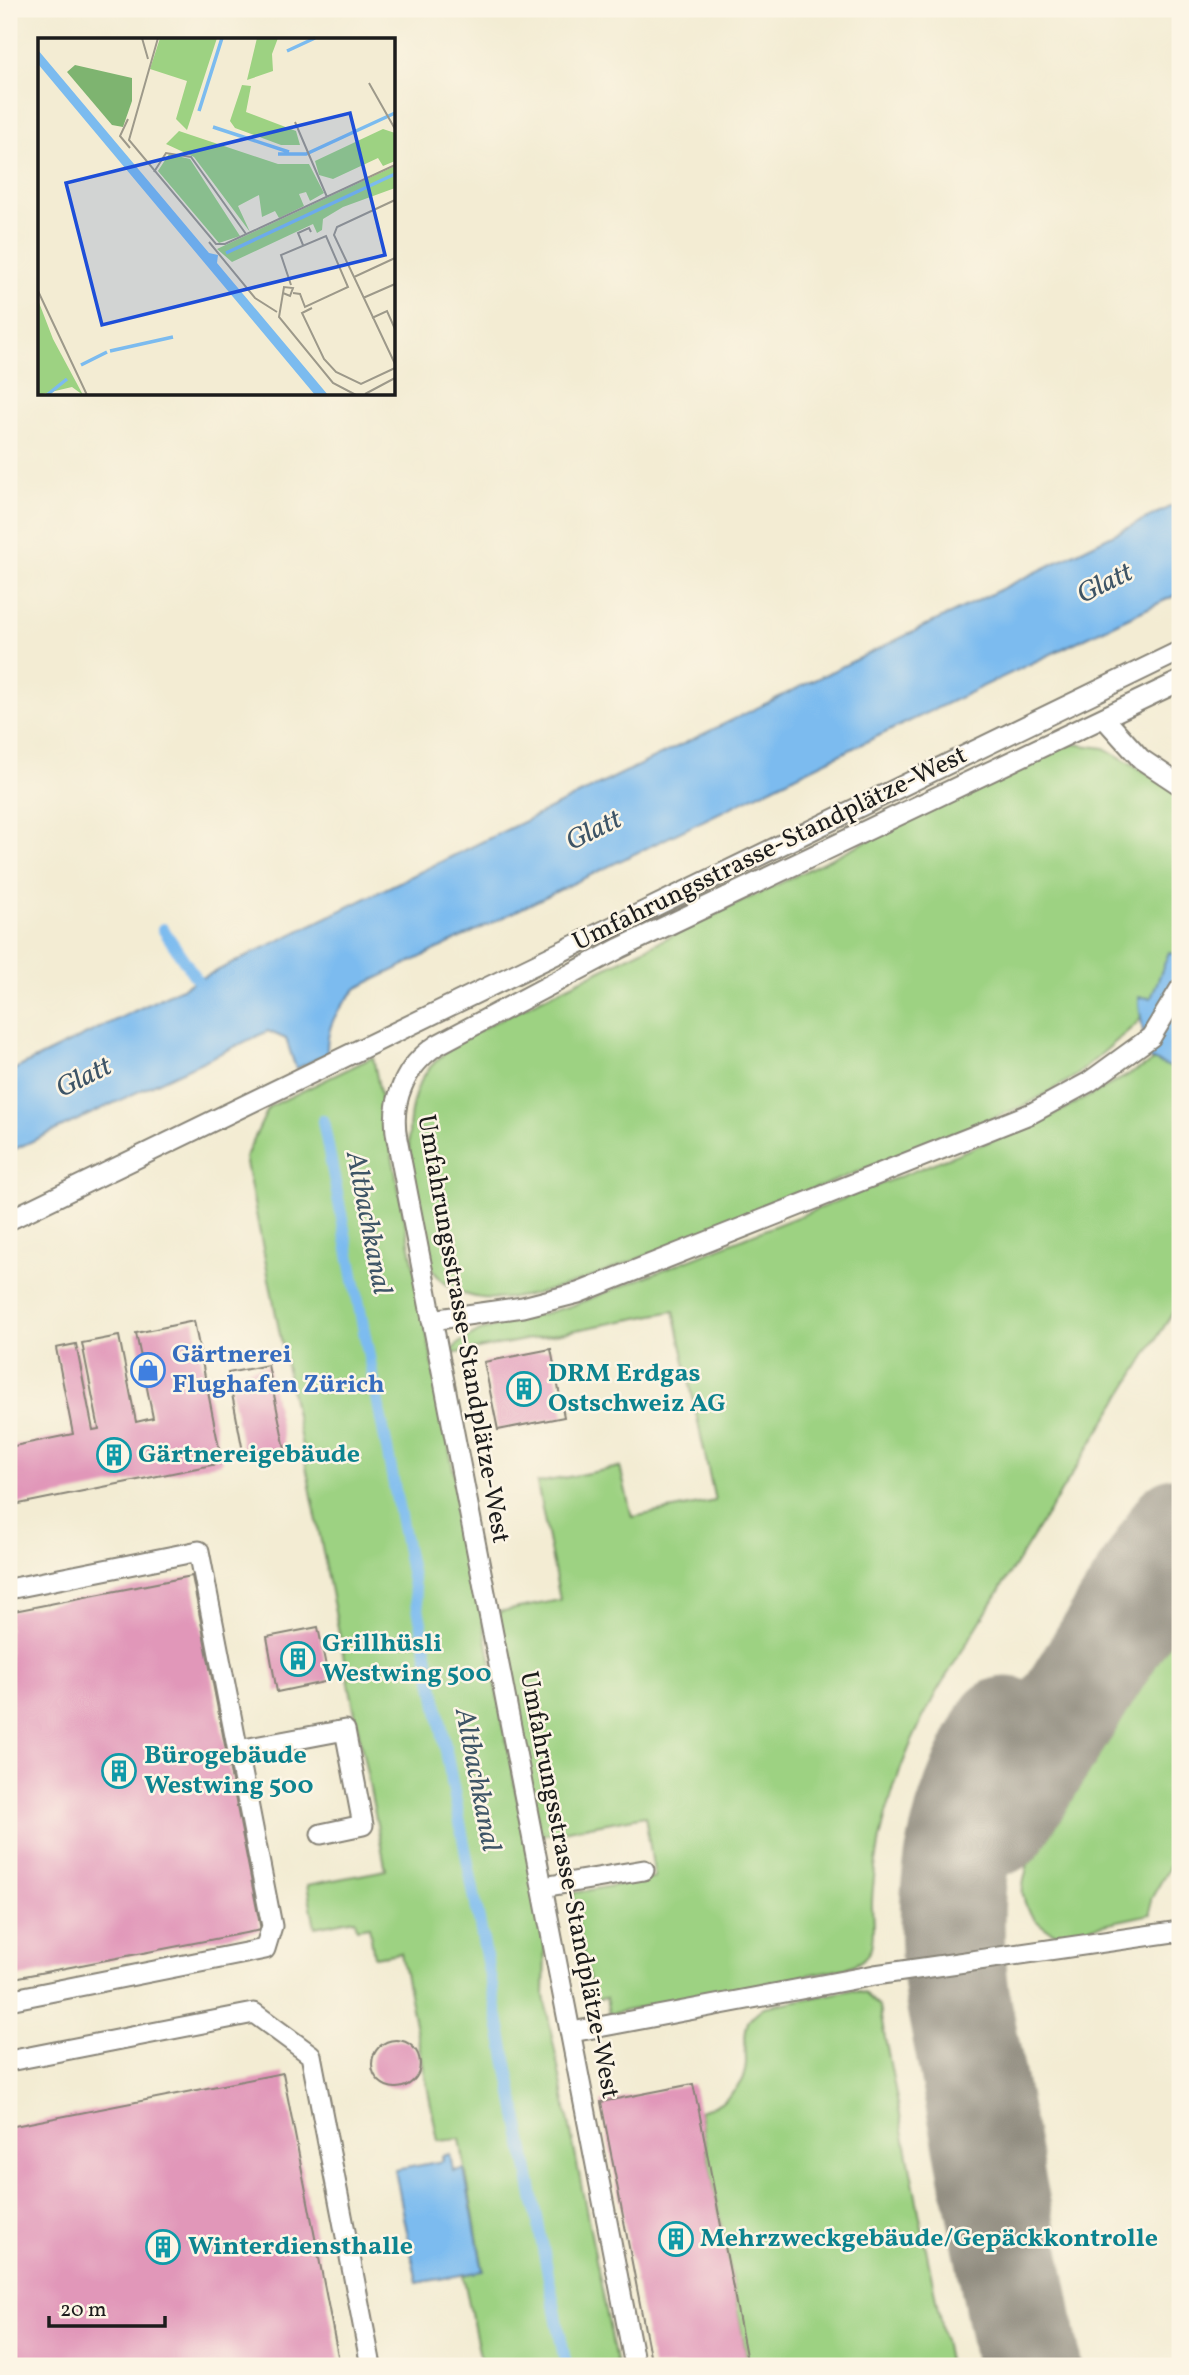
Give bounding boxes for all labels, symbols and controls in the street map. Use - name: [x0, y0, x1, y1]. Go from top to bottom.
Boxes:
- inset map: [38, 38, 396, 396]
- water label: Glatt: [1071, 553, 1140, 614]
- street label: Umfahrungsstrasse-Standplätze-West: [567, 738, 973, 960]
- water label: Glatt: [560, 800, 629, 861]
- water label: Glatt: [50, 1047, 119, 1108]
- street label: Umfahrungsstrasse-Standplätze-West: [408, 1112, 518, 1546]
- water label: Altbachkanal: [335, 1147, 401, 1298]
- place label: Gärtnerei Flughafen Zürich: [172, 1337, 385, 1403]
- shop icon: Gärtnerei Flughafen Zürich: [129, 1351, 167, 1389]
- place label: DRM Erdgas Ostschweiz AG: [548, 1356, 726, 1422]
- building icon: DRM Erdgas Ostschweiz AG: [505, 1370, 543, 1408]
- building icon: Gärtnereigebäude: [95, 1436, 133, 1474]
- place label: Gärtnereigebäude: [138, 1437, 360, 1473]
- place label: Grillhüsli Westwing 500: [322, 1626, 491, 1692]
- building icon: Grillhüsli Westwing 500: [279, 1640, 317, 1678]
- street label: Umfahrungsstrasse-Standplätze-West: [510, 1668, 628, 2102]
- water label: Altbachkanal: [444, 1704, 510, 1855]
- place label: Bürogebäude Westwing 500: [144, 1738, 313, 1804]
- building icon: Bürogebäude Westwing 500: [100, 1752, 138, 1790]
- building icon: Mehrzweckgebäude/Gepäckkontrolle: [657, 2220, 695, 2258]
- place label: Mehrzweckgebäude/Gepäckkontrolle: [700, 2221, 1158, 2257]
- building icon: Winterdiensthalle: [144, 2228, 182, 2266]
- place label: Winterdiensthalle: [188, 2229, 413, 2265]
- scale bar: [49, 2284, 164, 2328]
- text: 20 m: [60, 2296, 106, 2325]

